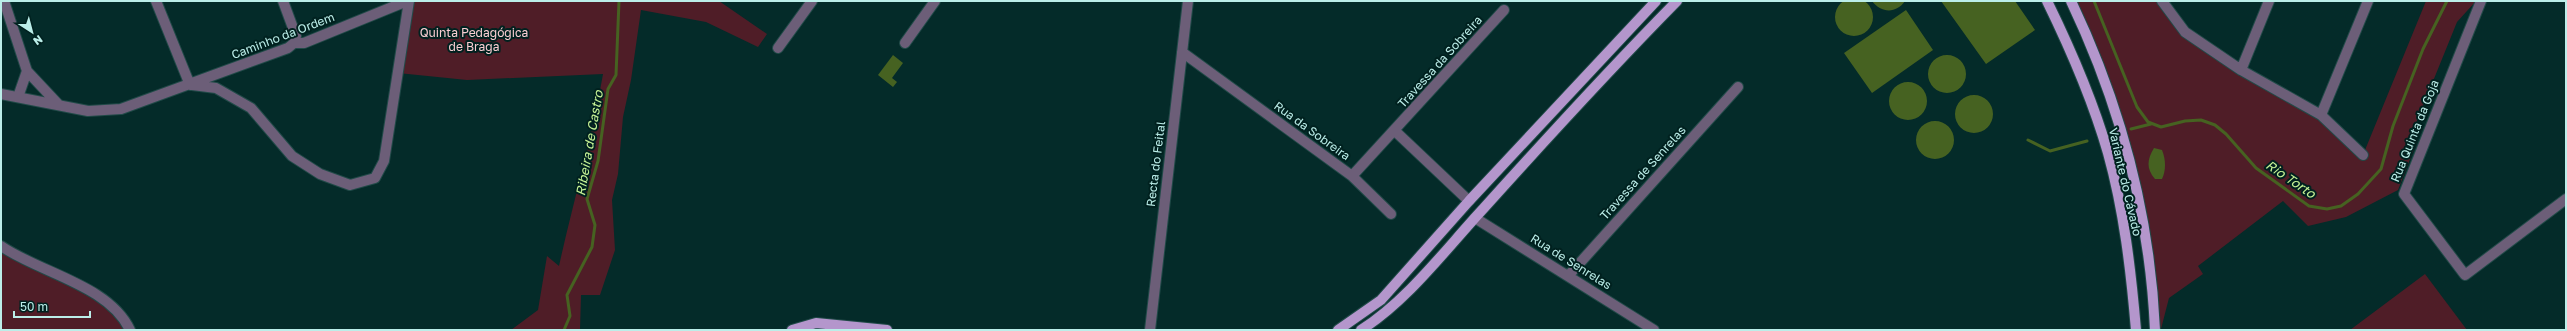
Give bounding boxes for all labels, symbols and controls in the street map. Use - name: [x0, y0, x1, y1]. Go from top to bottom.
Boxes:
- street label: Caminho da Ordem: [229, 9, 337, 62]
- north arrow: [12, 12, 52, 52]
- street label: Travessa da Sobreira: [1394, 12, 1485, 111]
- park label: Quinta Pedagógica de Braga: [420, 25, 528, 54]
- text: N: [31, 33, 45, 48]
- street label: Rua Quinta da Goja: [2387, 77, 2442, 184]
- water label: Ribeira de Castro: [572, 88, 606, 197]
- street label: Rua da Sobreira: [1271, 98, 1353, 163]
- street label: Recta do Feital: [1143, 120, 1168, 208]
- street label: Travessa de Senrelas: [1596, 123, 1689, 223]
- street label: Variante do Cávado: [2106, 126, 2145, 238]
- water label: Rio Torto: [2263, 157, 2320, 202]
- street label: Rua de Senrelas: [1528, 231, 1615, 293]
- scale bar: [14, 293, 90, 319]
- text: 50 m: [20, 299, 48, 314]

